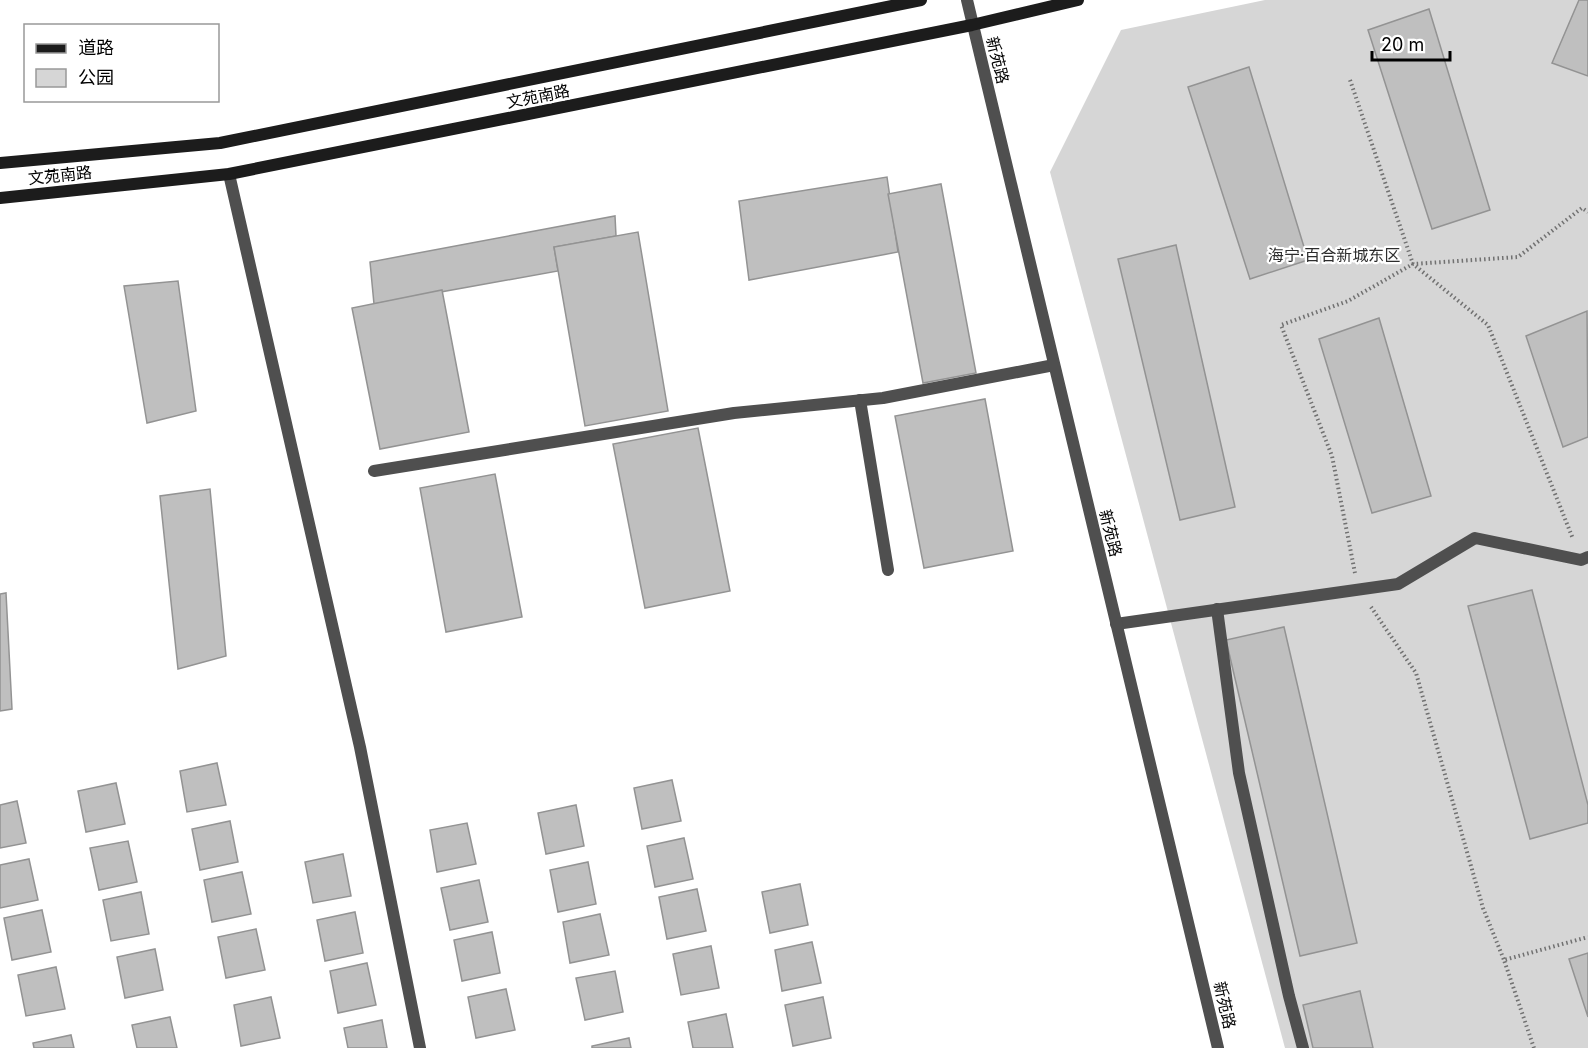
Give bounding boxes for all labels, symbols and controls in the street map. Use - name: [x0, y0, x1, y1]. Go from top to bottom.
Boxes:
- legend: [24, 24, 219, 102]
- scale bar: [1372, 24, 1450, 62]
- street label: 新苑路: [982, 34, 1014, 86]
- text: 20 m: [1381, 34, 1424, 55]
- text: 道路: [78, 37, 114, 58]
- text: 公园: [78, 67, 114, 88]
- street label: 文苑南路: [505, 80, 571, 112]
- street label: 文苑南路: [27, 162, 93, 188]
- park label: 海宁·百合新城东区: [1268, 245, 1400, 265]
- street label: 新苑路: [1095, 507, 1127, 559]
- street label: 新苑路: [1210, 979, 1240, 1031]

